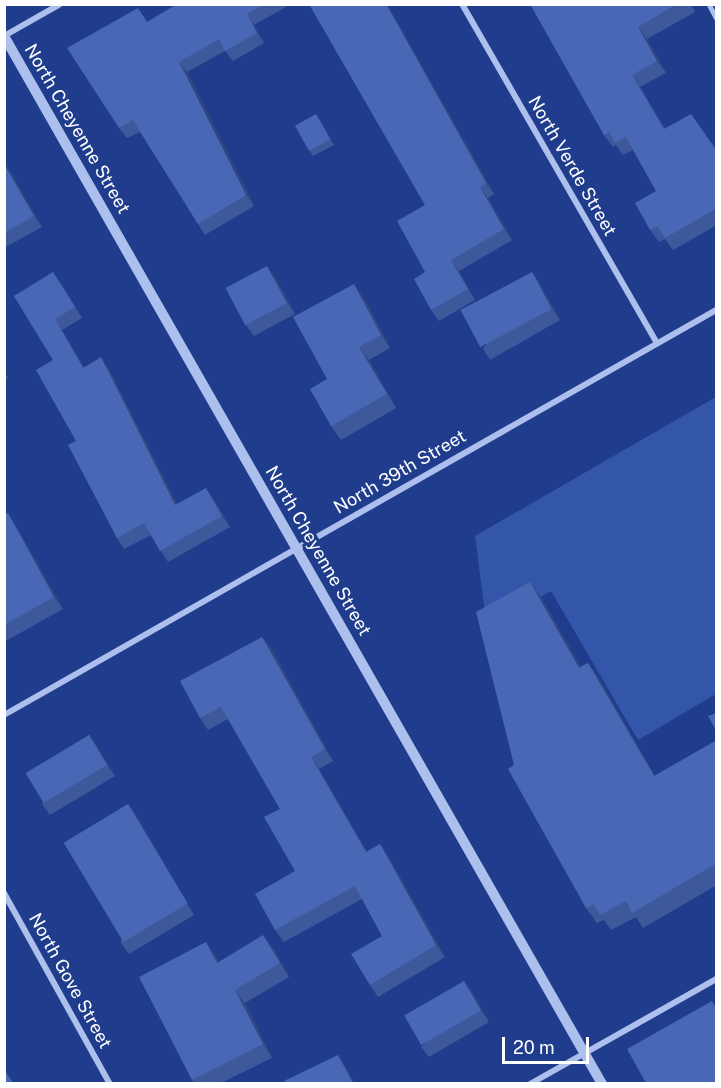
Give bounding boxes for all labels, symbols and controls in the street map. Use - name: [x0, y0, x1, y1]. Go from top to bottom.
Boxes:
- street label: North Cheyenne Street: [20, 40, 134, 218]
- street label: North Verde Street: [523, 92, 621, 240]
- street label: North 39th Street: [330, 425, 470, 519]
- street label: North Cheyenne Street: [261, 462, 375, 640]
- street label: North Gove Street: [24, 910, 116, 1052]
- scale bar: [505, 1025, 592, 1063]
- text: 20 m: [513, 1037, 555, 1058]

